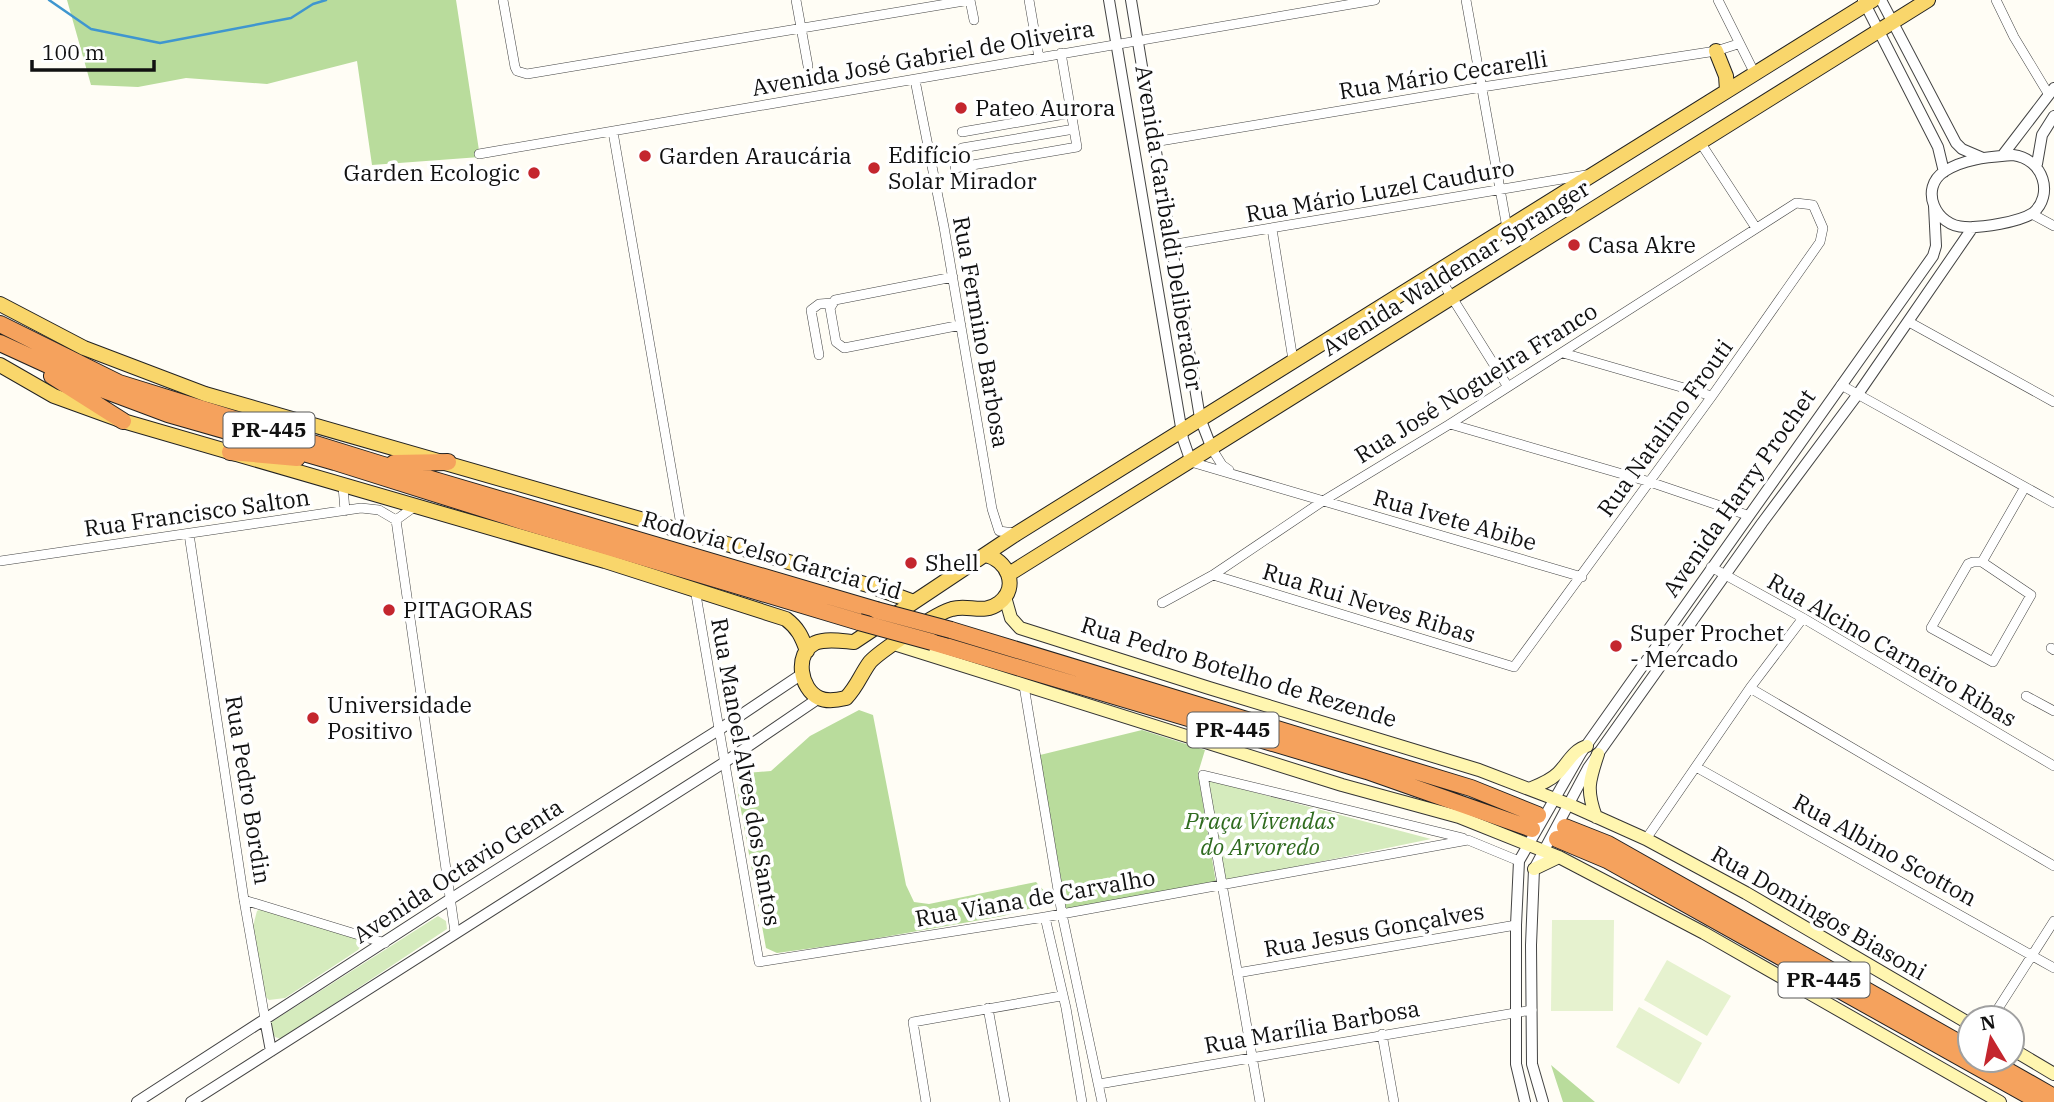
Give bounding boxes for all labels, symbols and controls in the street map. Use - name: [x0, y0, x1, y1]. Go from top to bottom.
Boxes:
- street label: Avenida José Gabriel de Oliveira: [749, 12, 1096, 102]
- scale bar: [32, 28, 154, 72]
- text: 100 m: [42, 38, 105, 66]
- street label: Rua Mário Cecarelli: [1336, 43, 1549, 105]
- street label: Avenida Garibaldi Deliberador: [1129, 63, 1211, 393]
- place label: Pateo Aurora: [975, 92, 1116, 122]
- marker: Pateo Aurora: [953, 100, 969, 116]
- place label: Edifício Solar Mirador: [888, 139, 1037, 195]
- place label: Garden Araucária: [659, 140, 852, 170]
- marker: Garden Araucária: [637, 148, 653, 164]
- street label: Rua Mário Luzel Cauduro: [1243, 152, 1517, 228]
- place label: Garden Ecologic: [343, 157, 520, 187]
- marker: Edifício Solar Mirador: [866, 160, 882, 176]
- marker: Garden Ecologic: [526, 165, 542, 181]
- street label: Avenida Waldemar Spranger: [1316, 172, 1595, 362]
- street label: Rua Fermino Barbosa: [947, 214, 1017, 450]
- place label: Casa Akre: [1588, 229, 1696, 259]
- marker: Casa Akre: [1566, 237, 1582, 253]
- street label: Rua José Nogueira Franco: [1349, 295, 1602, 469]
- street label: Rua Natalino Frouti: [1590, 333, 1739, 522]
- street label: Avenida Harry Prochet: [1655, 383, 1821, 602]
- road number: PR-445: [224, 412, 314, 448]
- street label: Rua Francisco Salton: [82, 481, 312, 543]
- street label: Rua Ivete Abibe: [1370, 481, 1540, 557]
- street label: Rodovia Celso Garcia Cid: [639, 503, 906, 605]
- place label: Shell: [925, 547, 979, 577]
- marker: Shell: [903, 555, 919, 571]
- street label: Rua Rui Neves Ribas: [1259, 555, 1479, 649]
- street label: Rua Alcino Carneiro Ribas: [1763, 565, 2022, 733]
- place label: PITAGORAS: [403, 594, 533, 624]
- marker: PITAGORAS: [381, 602, 397, 618]
- street label: Rua Pedro Botelho de Rezende: [1078, 609, 1401, 733]
- street label: Rua Manoel Alves dos Santos: [705, 615, 789, 928]
- place label: Super Prochet - Mercado: [1630, 617, 1784, 673]
- marker: Super Prochet - Mercado: [1608, 638, 1624, 654]
- place label: Universidade Positivo: [327, 689, 472, 745]
- street label: Rua Pedro Bordin: [219, 693, 279, 886]
- marker: Universidade Positivo: [305, 710, 321, 726]
- road number: PR-445: [1188, 712, 1278, 748]
- street label: Rua Albino Scotton: [1788, 786, 1983, 912]
- street label: Avenida Octavio Genta: [347, 791, 568, 949]
- park label: Praça Vivendas do Arvoredo: [1184, 805, 1336, 861]
- street label: Rua Domingos Biasoni: [1706, 838, 1933, 986]
- street label: Rua Viana de Carvalho: [912, 861, 1157, 933]
- street label: Rua Jesus Gonçalves: [1261, 895, 1486, 963]
- road number: PR-445: [1778, 962, 1870, 998]
- street label: Rua Marília Barbosa: [1202, 992, 1422, 1060]
- north arrow: [1956, 1004, 2026, 1074]
- text: N: [1979, 1009, 1998, 1035]

